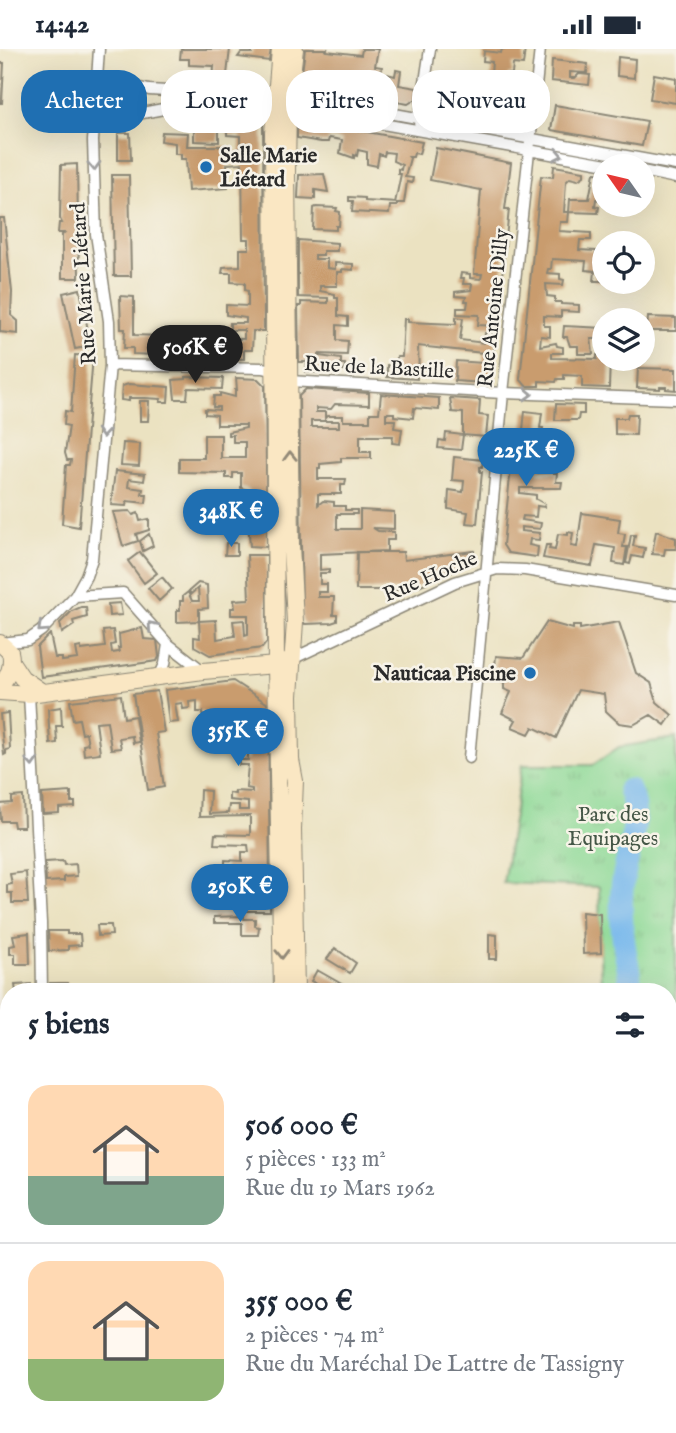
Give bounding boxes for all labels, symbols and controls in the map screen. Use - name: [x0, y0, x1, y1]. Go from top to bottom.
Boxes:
- text: 14:42: [35, 8, 89, 41]
- chip: Acheter: [21, 70, 147, 133]
- chip: Louer: [161, 70, 272, 133]
- chip: Filtres: [286, 70, 398, 133]
- chip: Nouveau: [412, 70, 550, 133]
- place label: Salle Marie Liétard: [220, 143, 318, 194]
- one-way arrow: [552, 147, 564, 162]
- north arrow: [592, 154, 654, 217]
- map controls: [592, 154, 655, 371]
- marker: Salle Marie Liétard: [198, 159, 214, 175]
- one-way arrow: [86, 161, 101, 172]
- street label: Rue Marie Liétard: [65, 201, 104, 366]
- street label: Rue Antoine Dilly: [473, 227, 516, 389]
- button: locate: [592, 231, 655, 294]
- button: layers: [592, 308, 655, 371]
- pin: 506K €: [138, 325, 252, 385]
- text: 506K €: [163, 333, 227, 362]
- street label: Rue de la Bastille: [303, 351, 455, 386]
- one-way arrow: [523, 386, 534, 401]
- one-way arrow: [96, 428, 111, 439]
- pin: 225K €: [469, 429, 583, 488]
- text: 225K €: [494, 436, 558, 465]
- one-way arrow: [282, 450, 298, 461]
- pin: 348K €: [174, 489, 288, 549]
- text: 348K €: [199, 497, 263, 526]
- street label: Rue Hoche: [379, 545, 482, 609]
- one-way arrow: [37, 620, 50, 632]
- one-way arrow: [148, 621, 160, 634]
- place label: Nauticaa Piscine: [372, 661, 516, 688]
- marker: Nauticaa Piscine: [522, 665, 538, 681]
- pin: 355K €: [181, 709, 295, 768]
- text: 355K €: [208, 716, 268, 745]
- one-way arrow: [24, 757, 39, 768]
- park label: Parc des Equipages: [568, 802, 658, 853]
- pin: 250K €: [183, 865, 297, 924]
- text: 250K €: [207, 872, 273, 901]
- one-way arrow: [274, 948, 289, 959]
- text: 5 biens: [28, 1006, 110, 1044]
- icon: filters: [611, 1006, 649, 1044]
- text: 506 000 €: [245, 1107, 358, 1145]
- icon: home: [84, 1113, 168, 1197]
- text: 5 pièces · 133 m²: [245, 1145, 386, 1174]
- text: Rue du 19 Mars 1962: [245, 1174, 435, 1203]
- text: 355 000 €: [245, 1283, 353, 1321]
- icon: home: [84, 1289, 168, 1373]
- text: 2 pièces · 74 m²: [245, 1321, 385, 1350]
- text: Rue du Maréchal De Lattre de Tassigny: [245, 1350, 624, 1379]

